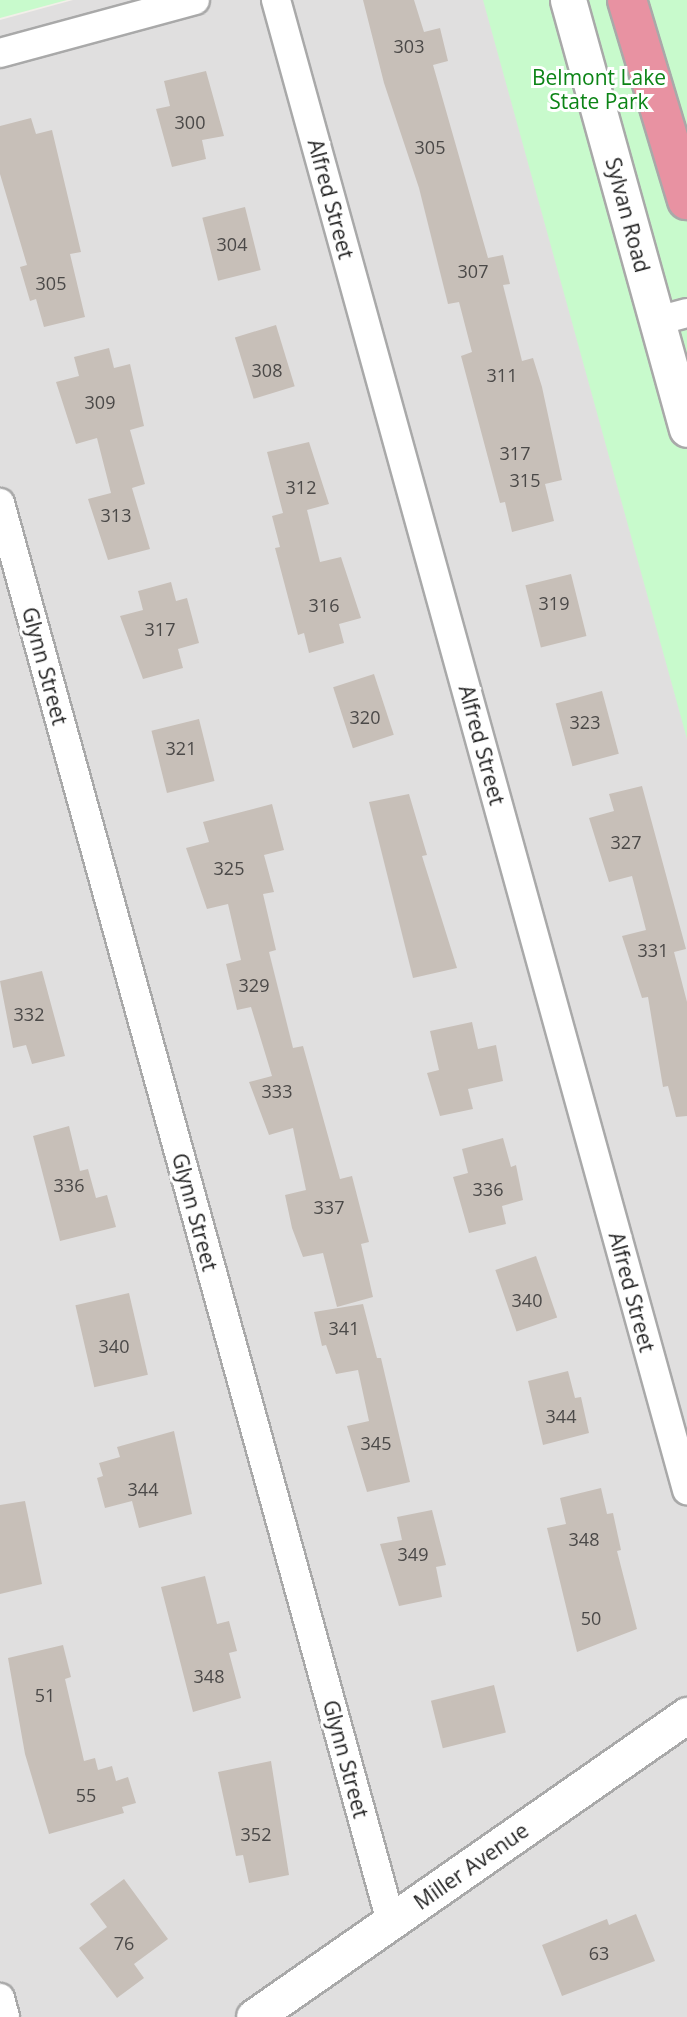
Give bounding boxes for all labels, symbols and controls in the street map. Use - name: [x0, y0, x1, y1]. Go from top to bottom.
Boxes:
- house number: 303: [394, 35, 424, 57]
- park label: Belmont Lake State Park: [532, 64, 666, 114]
- house number: 300: [175, 111, 205, 133]
- street label: Alfred Street: [303, 136, 359, 262]
- house number: 305: [415, 136, 445, 158]
- street label: Sylvan Road: [601, 155, 655, 275]
- house number: 304: [217, 233, 247, 255]
- house number: 307: [458, 260, 488, 282]
- house number: 305: [36, 272, 66, 294]
- house number: 308: [252, 359, 282, 381]
- house number: 311: [487, 364, 517, 386]
- house number: 309: [85, 391, 115, 413]
- house number: 317: [500, 442, 530, 464]
- house number: 315: [510, 469, 540, 491]
- house number: 312: [286, 476, 316, 498]
- house number: 313: [101, 504, 131, 526]
- house number: 319: [539, 592, 569, 614]
- house number: 316: [309, 594, 339, 616]
- street label: Glynn Street: [17, 604, 73, 728]
- house number: 317: [145, 618, 175, 640]
- street label: Alfred Street: [454, 682, 510, 808]
- house number: 320: [350, 706, 380, 728]
- house number: 323: [570, 711, 600, 733]
- house number: 321: [166, 737, 196, 759]
- house number: 327: [611, 831, 641, 853]
- house number: 325: [214, 857, 244, 879]
- house number: 331: [638, 939, 668, 961]
- house number: 329: [239, 974, 269, 996]
- house number: 332: [14, 1003, 44, 1025]
- house number: 333: [262, 1080, 292, 1102]
- street label: Glynn Street: [167, 1150, 223, 1274]
- house number: 336: [54, 1174, 84, 1196]
- house number: 336: [473, 1178, 503, 1200]
- house number: 337: [314, 1196, 344, 1218]
- street label: Alfred Street: [604, 1229, 660, 1355]
- house number: 340: [512, 1289, 542, 1311]
- house number: 341: [329, 1317, 359, 1339]
- house number: 340: [99, 1335, 129, 1357]
- house number: 344: [546, 1405, 576, 1427]
- house number: 345: [361, 1432, 391, 1454]
- house number: 344: [128, 1478, 158, 1500]
- house number: 348: [569, 1528, 599, 1550]
- house number: 349: [398, 1543, 428, 1565]
- house number: 50: [581, 1607, 601, 1629]
- house number: 348: [194, 1665, 224, 1687]
- house number: 51: [35, 1684, 55, 1706]
- street label: Glynn Street: [318, 1697, 374, 1821]
- house number: 55: [76, 1784, 96, 1806]
- street label: Miller Avenue: [409, 1817, 533, 1915]
- house number: 352: [241, 1823, 271, 1845]
- house number: 76: [114, 1932, 134, 1954]
- house number: 63: [589, 1942, 609, 1964]

